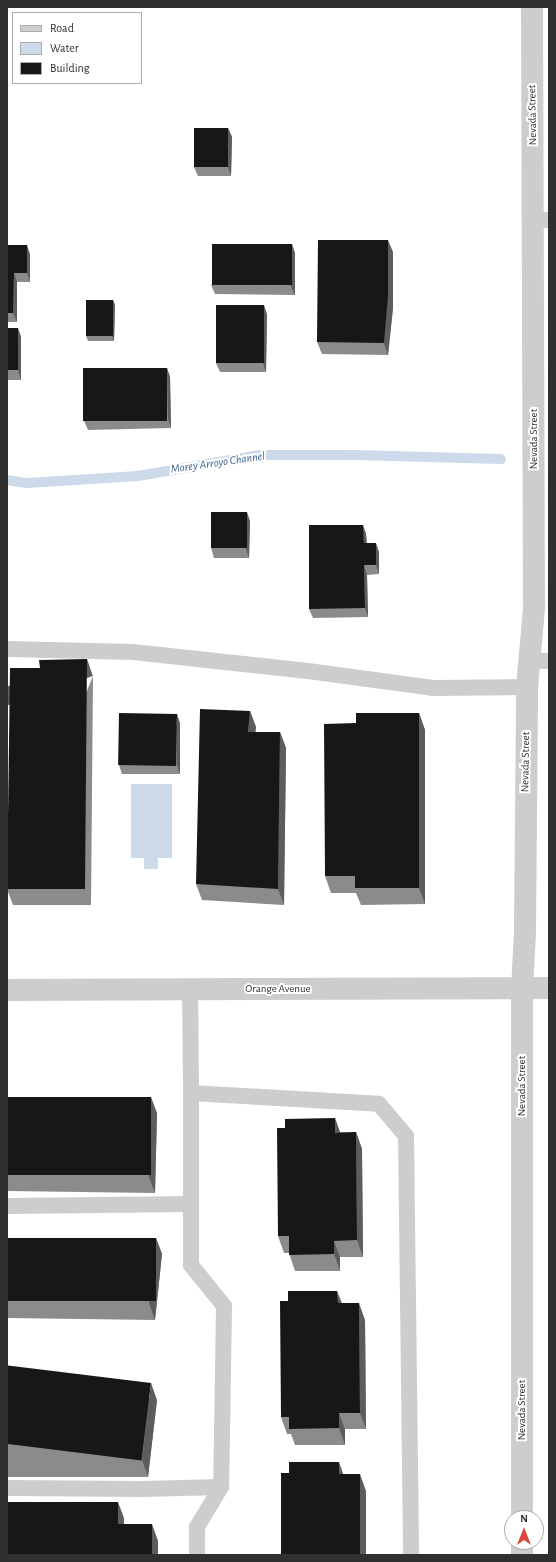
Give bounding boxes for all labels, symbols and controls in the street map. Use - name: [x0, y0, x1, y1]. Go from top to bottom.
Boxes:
- legend: [12, 12, 142, 84]
- text: Road: [50, 22, 74, 34]
- text: Water: [50, 42, 79, 54]
- text: Building: [50, 62, 90, 74]
- street label: Nevada Street: [526, 85, 540, 145]
- street label: Nevada Street: [527, 409, 541, 469]
- water label: Morey Arroyo Channel: [170, 449, 266, 477]
- street label: Nevada Street: [519, 732, 533, 792]
- street label: Orange Avenue: [245, 982, 311, 996]
- street label: Nevada Street: [515, 1056, 529, 1116]
- street label: Nevada Street: [515, 1380, 529, 1440]
- north arrow: [504, 1510, 544, 1550]
- text: N: [520, 1513, 528, 1524]

